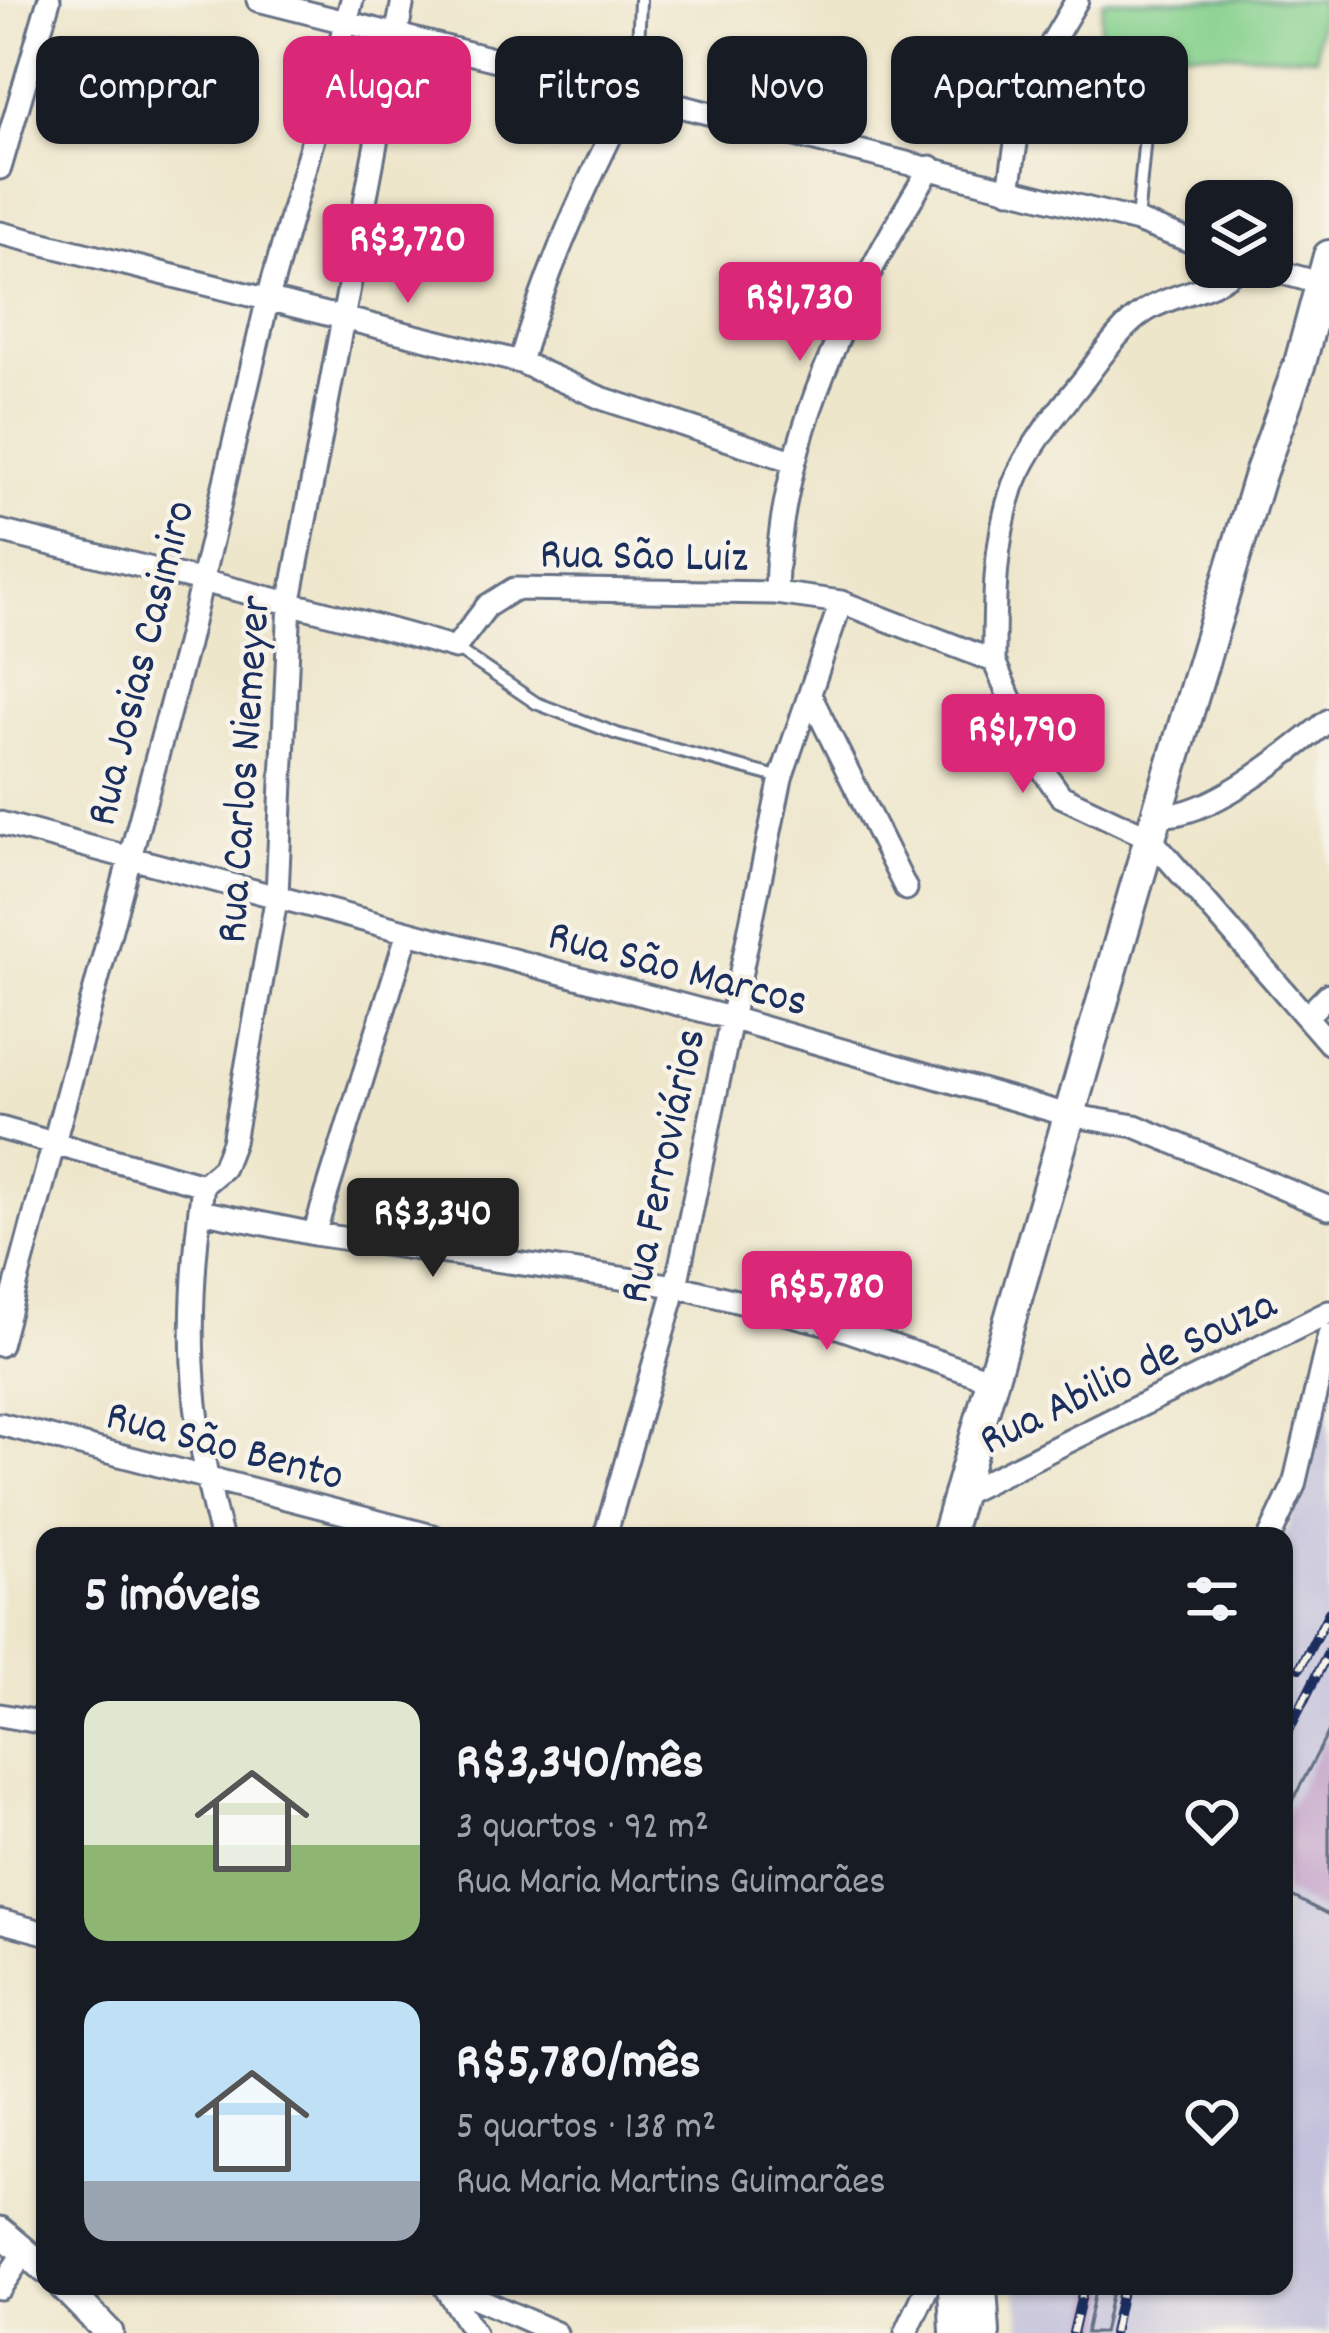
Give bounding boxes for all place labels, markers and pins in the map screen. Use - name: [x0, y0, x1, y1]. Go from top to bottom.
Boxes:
- pin: R$3,720: [297, 204, 519, 306]
- pin: R$1,730: [689, 262, 911, 364]
- pin: R$1,790: [912, 694, 1134, 796]
- pin: R$3,340: [322, 1178, 544, 1280]
- pin: R$5,780: [716, 1251, 938, 1353]

